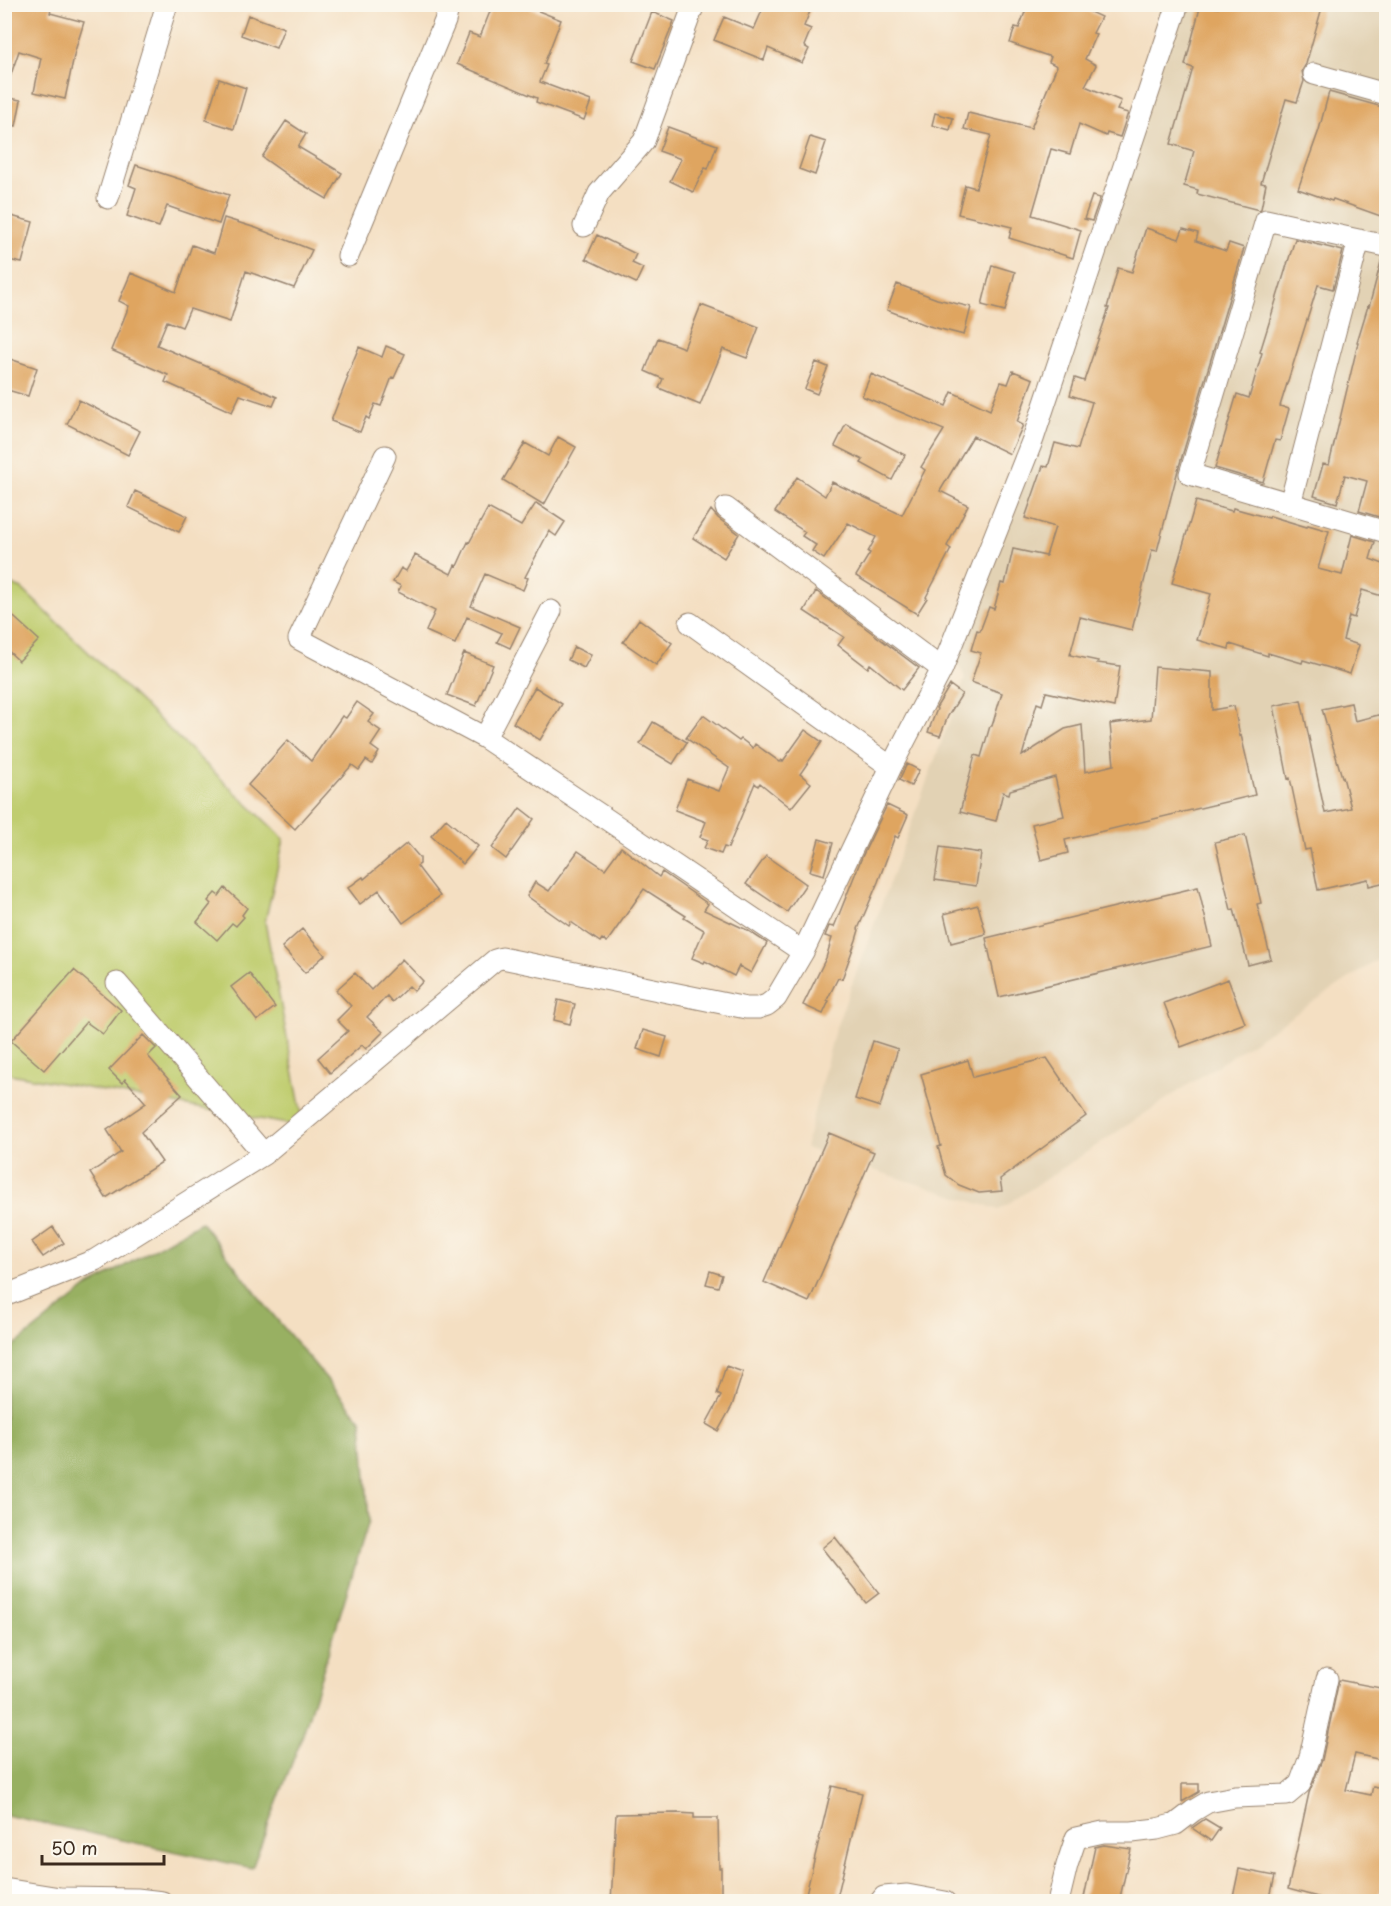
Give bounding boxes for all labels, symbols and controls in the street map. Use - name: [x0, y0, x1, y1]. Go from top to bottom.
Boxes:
- scale bar: [42, 1828, 164, 1866]
- text: 50 m: [51, 1834, 98, 1861]

